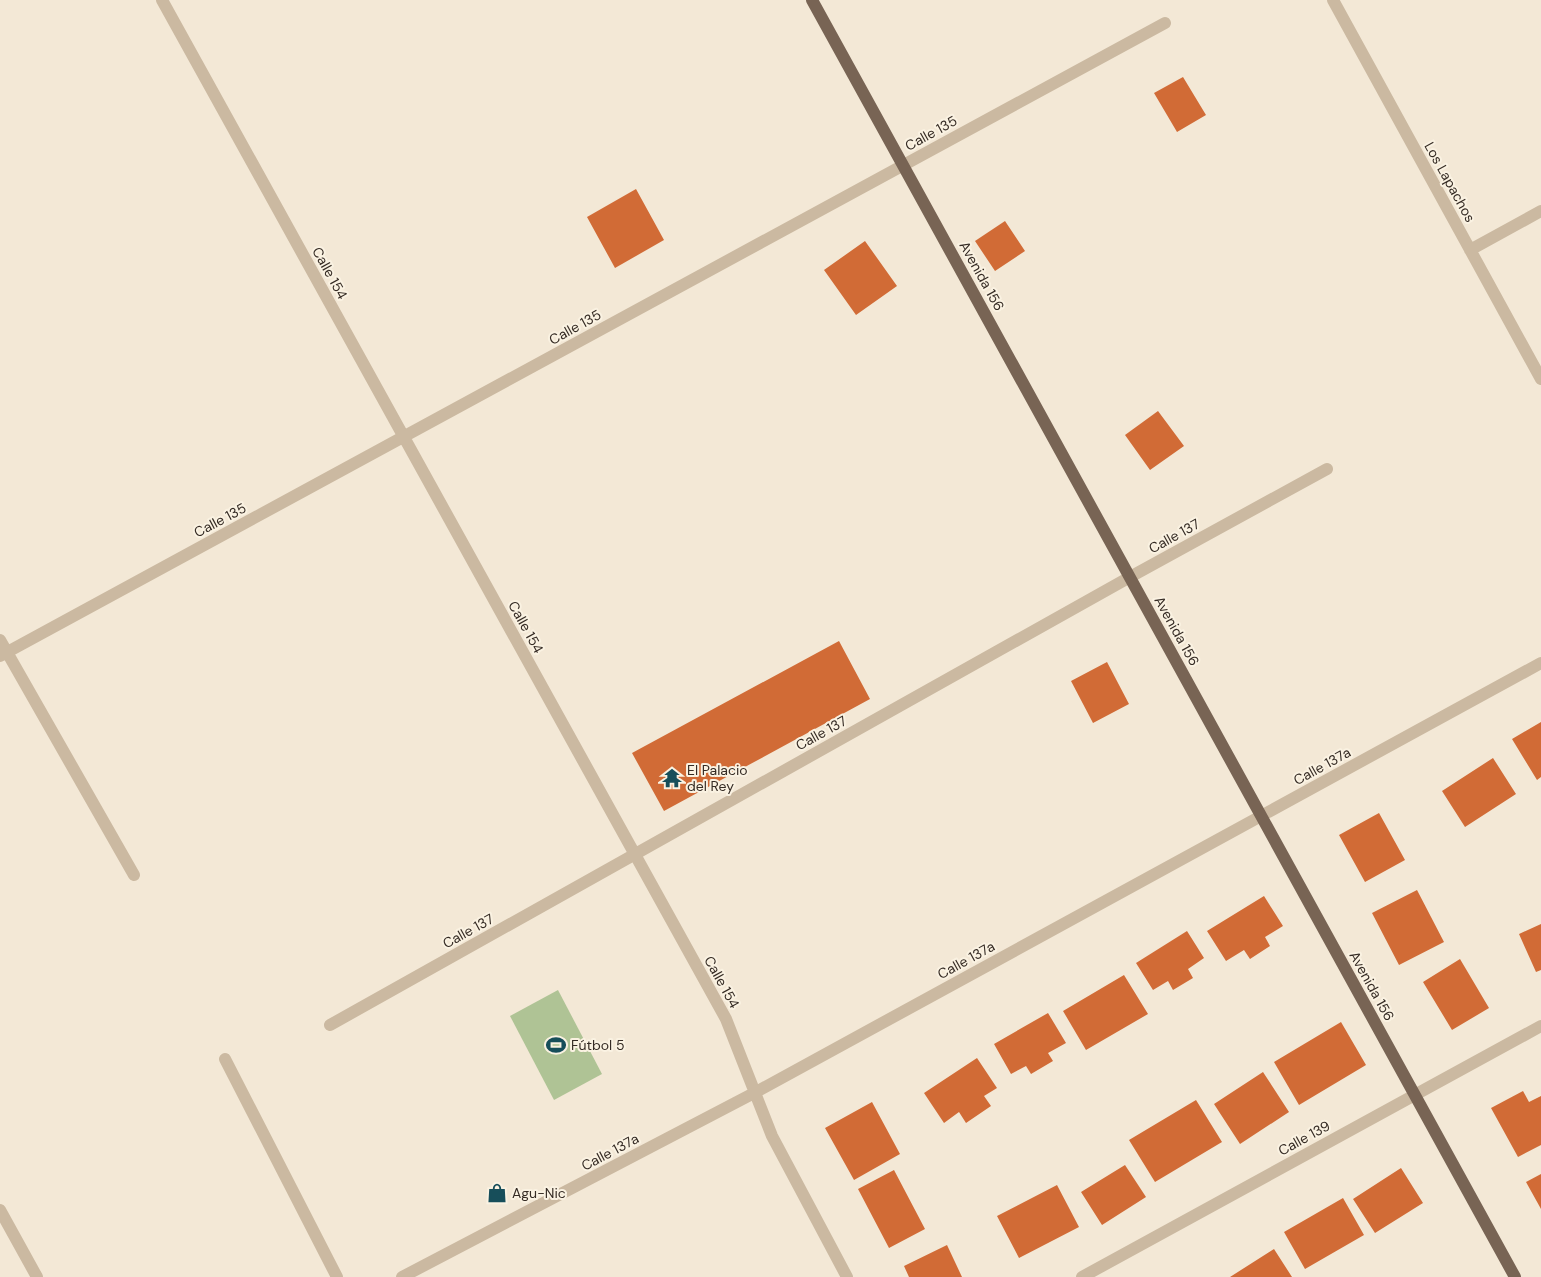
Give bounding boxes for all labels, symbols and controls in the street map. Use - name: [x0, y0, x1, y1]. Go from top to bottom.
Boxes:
- street label: Calle 135: [902, 111, 960, 155]
- street label: Los Lapachos: [1421, 139, 1479, 225]
- street label: Avenida 156: [956, 238, 1008, 314]
- street label: Calle 154: [308, 244, 352, 303]
- street label: Calle 135: [546, 305, 604, 349]
- street label: Calle 135: [191, 499, 249, 541]
- street label: Calle 137: [1145, 515, 1203, 557]
- street label: Avenida 156: [1151, 593, 1203, 669]
- street label: Calle 154: [504, 598, 548, 657]
- street label: Calle 137: [792, 712, 850, 754]
- street label: Calle 137a: [1290, 743, 1354, 789]
- place label: El Palacio del Rey: [687, 761, 748, 795]
- temple icon: El Palacio del Rey: [661, 767, 683, 789]
- street label: Calle 137: [439, 910, 497, 952]
- street label: Calle 137a: [934, 937, 998, 983]
- street label: Avenida 156: [1346, 948, 1398, 1024]
- street label: Calle 154: [700, 953, 744, 1012]
- sports icon: Fútbol 5: [545, 1034, 567, 1056]
- place label: Fútbol 5: [571, 1036, 624, 1054]
- street label: Calle 139: [1275, 1116, 1333, 1160]
- street label: Calle 137a: [578, 1129, 642, 1175]
- shop icon: Agu-Nic: [486, 1182, 508, 1204]
- place label: Agu-Nic: [512, 1184, 566, 1202]

